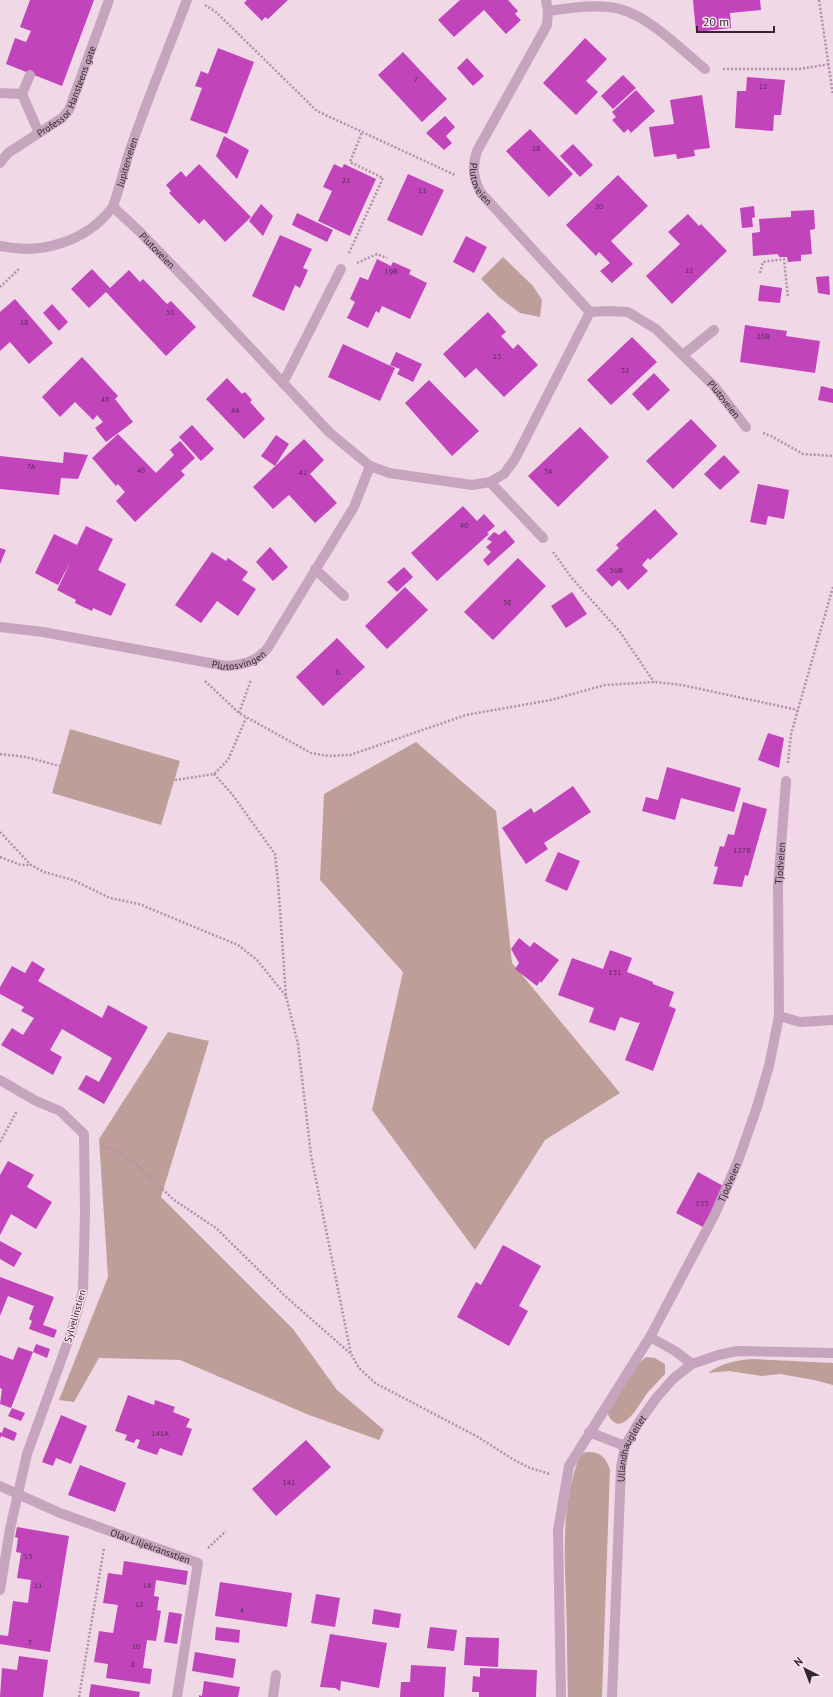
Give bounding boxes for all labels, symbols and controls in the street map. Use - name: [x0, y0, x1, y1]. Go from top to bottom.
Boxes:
- scale bar: [697, 8, 774, 34]
- text: 20 m: [703, 14, 729, 29]
- street label: Professor Hansteens gate: [34, 44, 98, 139]
- house number: 7: [414, 74, 418, 84]
- house number: 12: [759, 81, 767, 91]
- street label: Jupiterveien: [113, 135, 140, 189]
- house number: 18: [532, 143, 540, 153]
- street label: Plutoveien: [467, 162, 495, 208]
- house number: 21: [342, 175, 350, 185]
- house number: 11: [418, 185, 426, 195]
- house number: 20: [595, 201, 604, 211]
- street label: Plutoveien: [137, 229, 178, 271]
- house number: 22: [685, 265, 693, 275]
- house number: 19B: [384, 266, 398, 276]
- house number: 50: [166, 307, 175, 317]
- house number: 18: [20, 317, 28, 327]
- house number: 26B: [756, 331, 770, 341]
- house number: 13: [493, 351, 501, 361]
- house number: 32: [621, 365, 629, 375]
- street label: Plutoveien: [705, 377, 743, 421]
- house number: 48: [101, 394, 109, 404]
- house number: 44: [231, 405, 240, 415]
- house number: 7A: [27, 461, 36, 471]
- house number: 46: [137, 465, 145, 475]
- house number: 34: [544, 466, 553, 476]
- house number: 42: [299, 467, 307, 477]
- house number: 40: [460, 520, 469, 530]
- house number: 36B: [609, 565, 623, 575]
- house number: 38: [503, 597, 511, 607]
- street label: Plutosvingen: [211, 647, 268, 673]
- house number: 6: [336, 667, 340, 677]
- street label: Tjodveien: [772, 842, 788, 885]
- house number: 127B: [733, 845, 751, 855]
- house number: 131: [608, 967, 622, 977]
- street label: Tjodveien: [714, 1160, 743, 1204]
- house number: 133: [695, 1198, 709, 1208]
- street label: Sylvelinstien: [61, 1288, 89, 1344]
- street label: Ullandhaugleitet: [614, 1412, 649, 1482]
- house number: 141A: [151, 1428, 169, 1438]
- house number: 141: [282, 1477, 296, 1487]
- street label: Olav Liljekransstien: [109, 1525, 192, 1566]
- house number: 13: [24, 1551, 32, 1561]
- house number: 11: [34, 1580, 42, 1590]
- house number: 14: [143, 1580, 152, 1590]
- house number: 12: [135, 1599, 143, 1609]
- house number: 4: [240, 1605, 245, 1615]
- house number: 7: [28, 1637, 32, 1647]
- house number: 10: [132, 1641, 141, 1651]
- north arrow: [785, 1649, 825, 1689]
- text: N: [791, 1654, 806, 1669]
- house number: 8: [131, 1659, 135, 1669]

